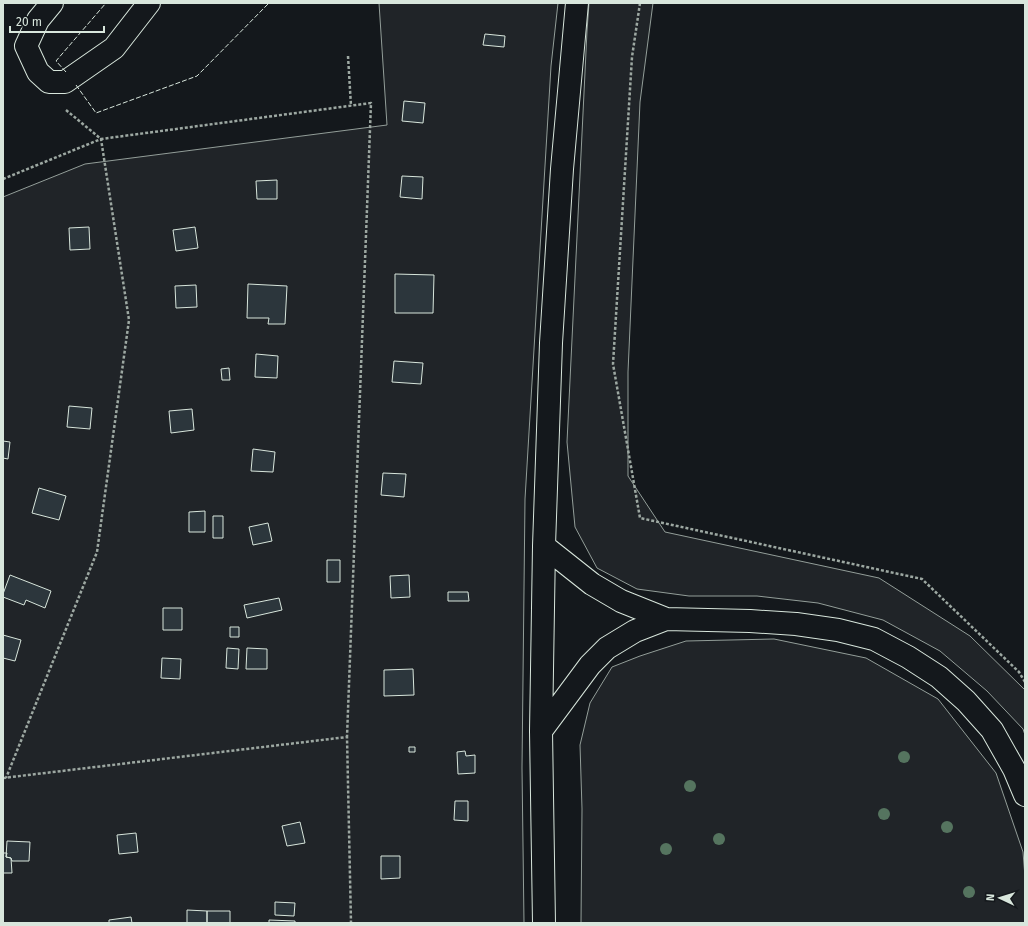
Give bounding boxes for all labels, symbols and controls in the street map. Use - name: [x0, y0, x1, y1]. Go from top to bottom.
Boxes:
- scale bar: [10, 8, 104, 34]
- text: 20 m: [16, 15, 42, 29]
- north arrow: [980, 878, 1020, 918]
- text: N: [984, 893, 997, 901]

